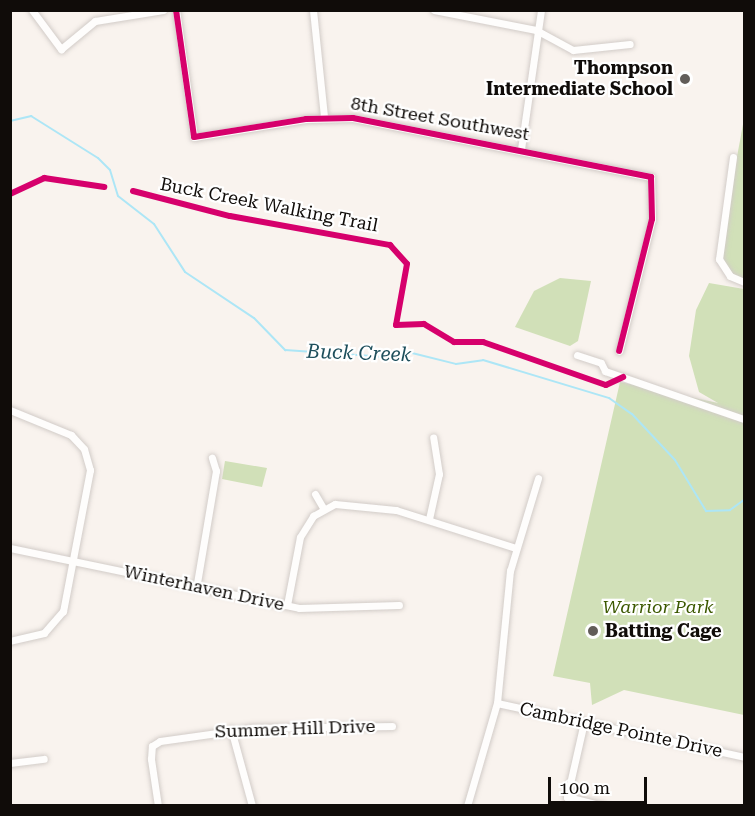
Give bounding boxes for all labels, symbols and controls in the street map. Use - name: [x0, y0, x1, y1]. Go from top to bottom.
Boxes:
- place label: Thompson Intermediate School: [486, 58, 673, 100]
- marker: Thompson Intermediate School: [678, 72, 692, 86]
- street label: 8th Street Southwest: [349, 93, 531, 145]
- street label: Buck Creek Walking Trail: [158, 173, 380, 237]
- water label: Buck Creek: [306, 339, 412, 367]
- street label: Winterhaven Drive: [122, 560, 286, 616]
- park label: Warrior Park: [602, 596, 714, 618]
- place label: Batting Cage: [605, 620, 722, 642]
- marker: Batting Cage: [586, 624, 600, 638]
- street label: Cambridge Pointe Drive: [518, 698, 724, 762]
- street label: Summer Hill Drive: [214, 715, 376, 743]
- scale bar: [551, 765, 650, 803]
- text: 100 m: [559, 777, 610, 798]

